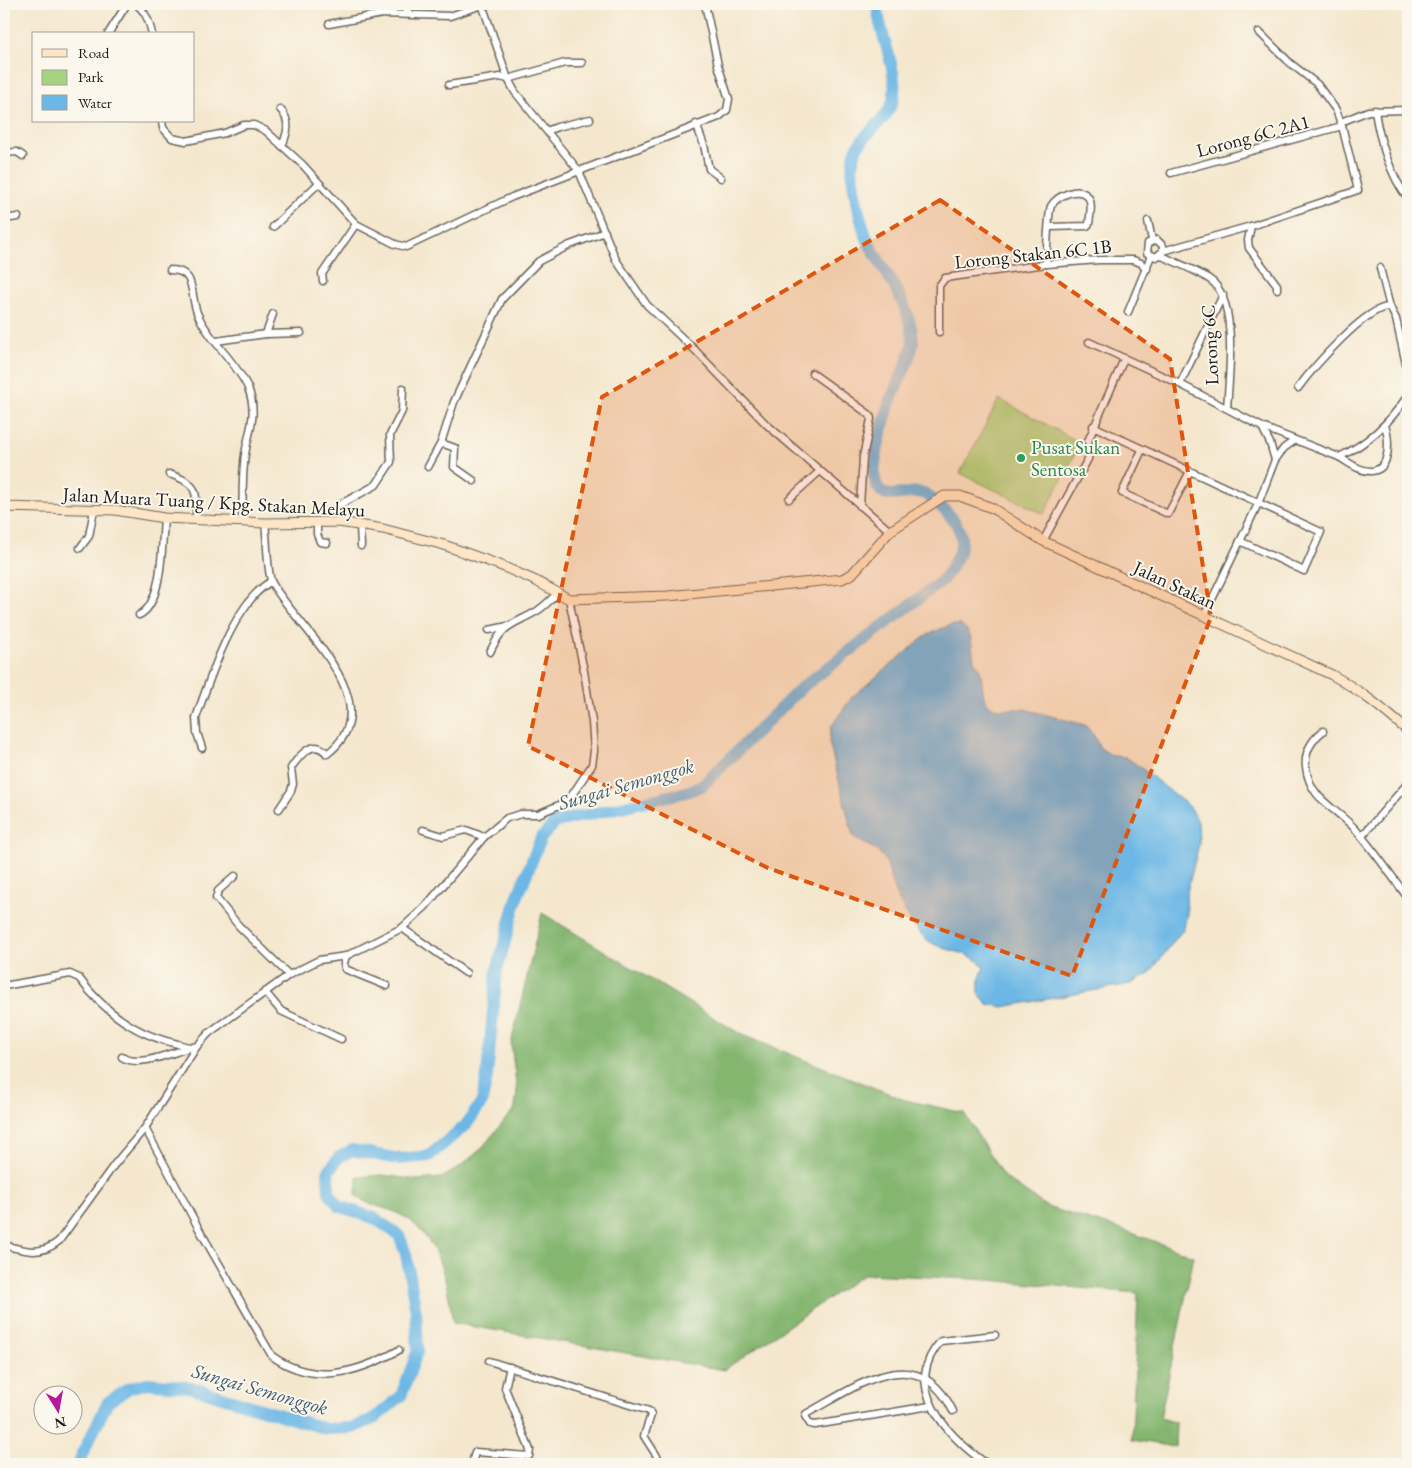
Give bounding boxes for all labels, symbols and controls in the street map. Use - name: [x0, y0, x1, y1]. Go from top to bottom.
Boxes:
- legend: [32, 32, 195, 122]
- text: Road: [78, 43, 110, 62]
- text: Park: [78, 67, 105, 86]
- text: Water: [78, 93, 112, 112]
- street label: Lorong 6C 2A1: [1194, 109, 1312, 163]
- street label: Lorong Stakan 6C 1B: [953, 233, 1113, 275]
- street label: Lorong 6C: [1195, 304, 1225, 386]
- place label: Pusat Sukan Sentosa: [1031, 435, 1120, 482]
- marker: Pusat Sukan Sentosa: [1015, 452, 1027, 464]
- street label: Jalan Muara Tuang / Kpg. Stakan Melayu: [60, 481, 366, 522]
- street label: Jalan Stakan: [1128, 554, 1221, 615]
- water label: Sungai Semonggok: [554, 752, 697, 816]
- water label: Sungai Semonggok: [188, 1357, 331, 1421]
- north arrow: [32, 1386, 82, 1436]
- text: N: [53, 1413, 68, 1433]

